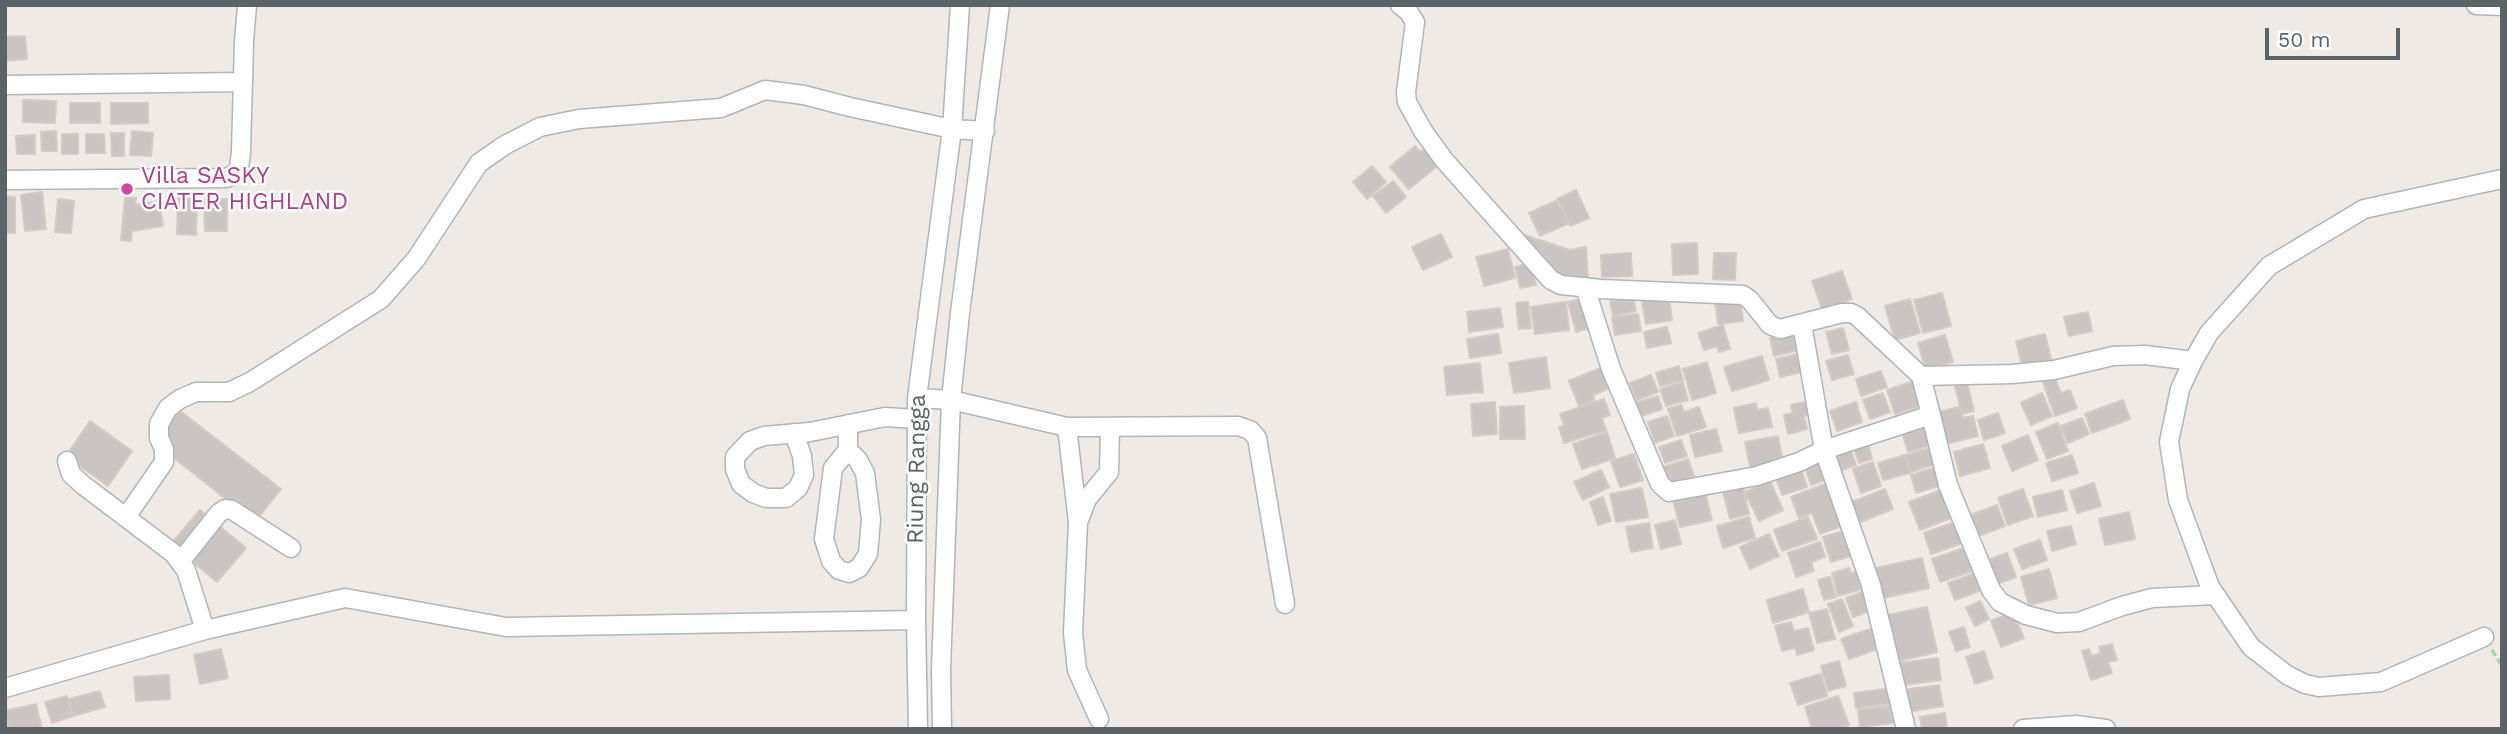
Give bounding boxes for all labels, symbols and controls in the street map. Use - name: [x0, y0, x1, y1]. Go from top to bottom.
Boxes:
- scale bar: [2269, 14, 2404, 58]
- text: 50 m: [2278, 27, 2330, 52]
- place label: Villa SASKY CIATER HIGHLAND: [141, 162, 348, 216]
- marker: Villa SASKY CIATER HIGHLAND: [119, 181, 135, 197]
- street label: Riung Rangga: [902, 394, 932, 544]

